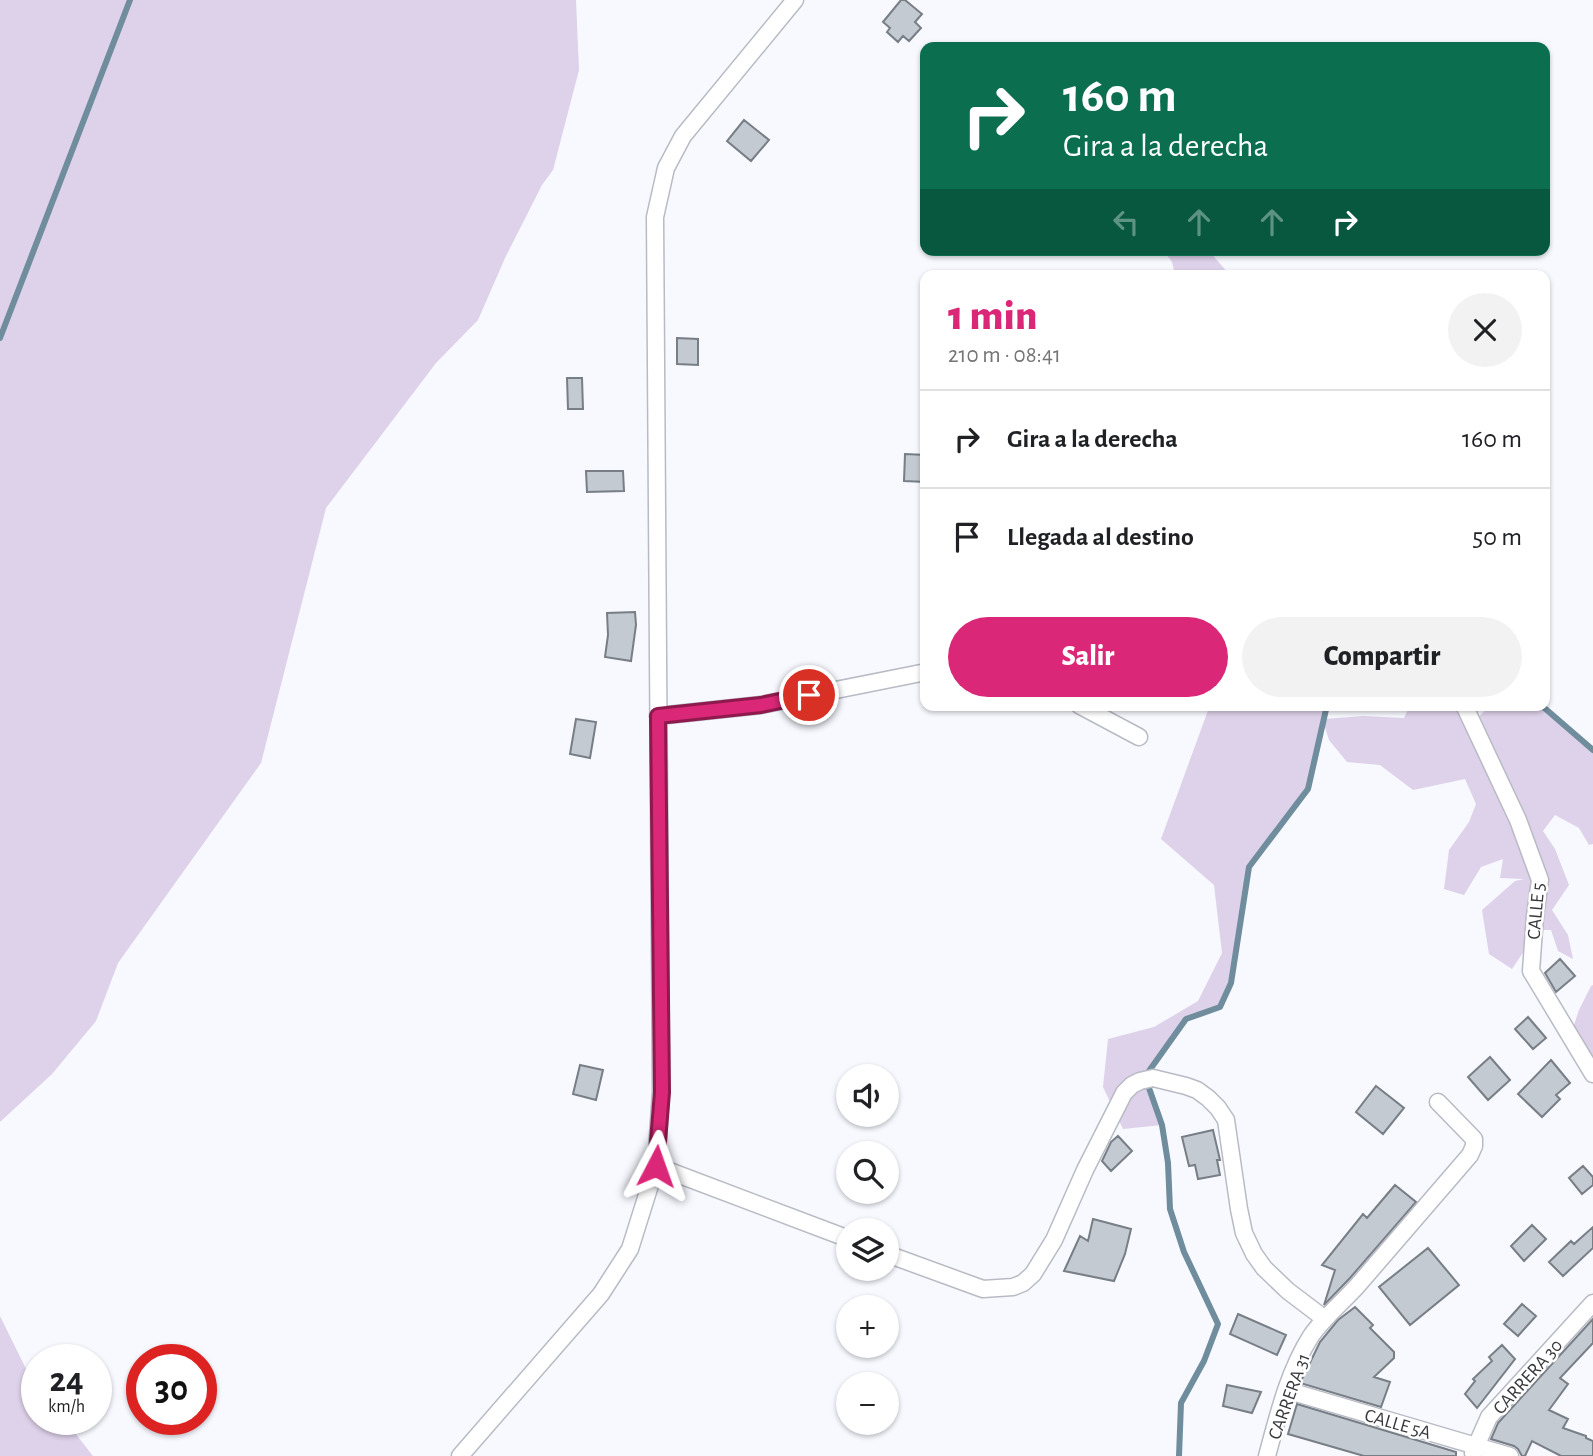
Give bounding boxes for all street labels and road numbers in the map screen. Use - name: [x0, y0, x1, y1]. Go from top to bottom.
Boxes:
- street label: CALLE 5: [1525, 882, 1548, 940]
- street label: CARRERA 30: [1490, 1336, 1567, 1418]
- street label: CARRERA 31: [1265, 1351, 1314, 1442]
- street label: CALLE 5A: [1362, 1406, 1433, 1443]

